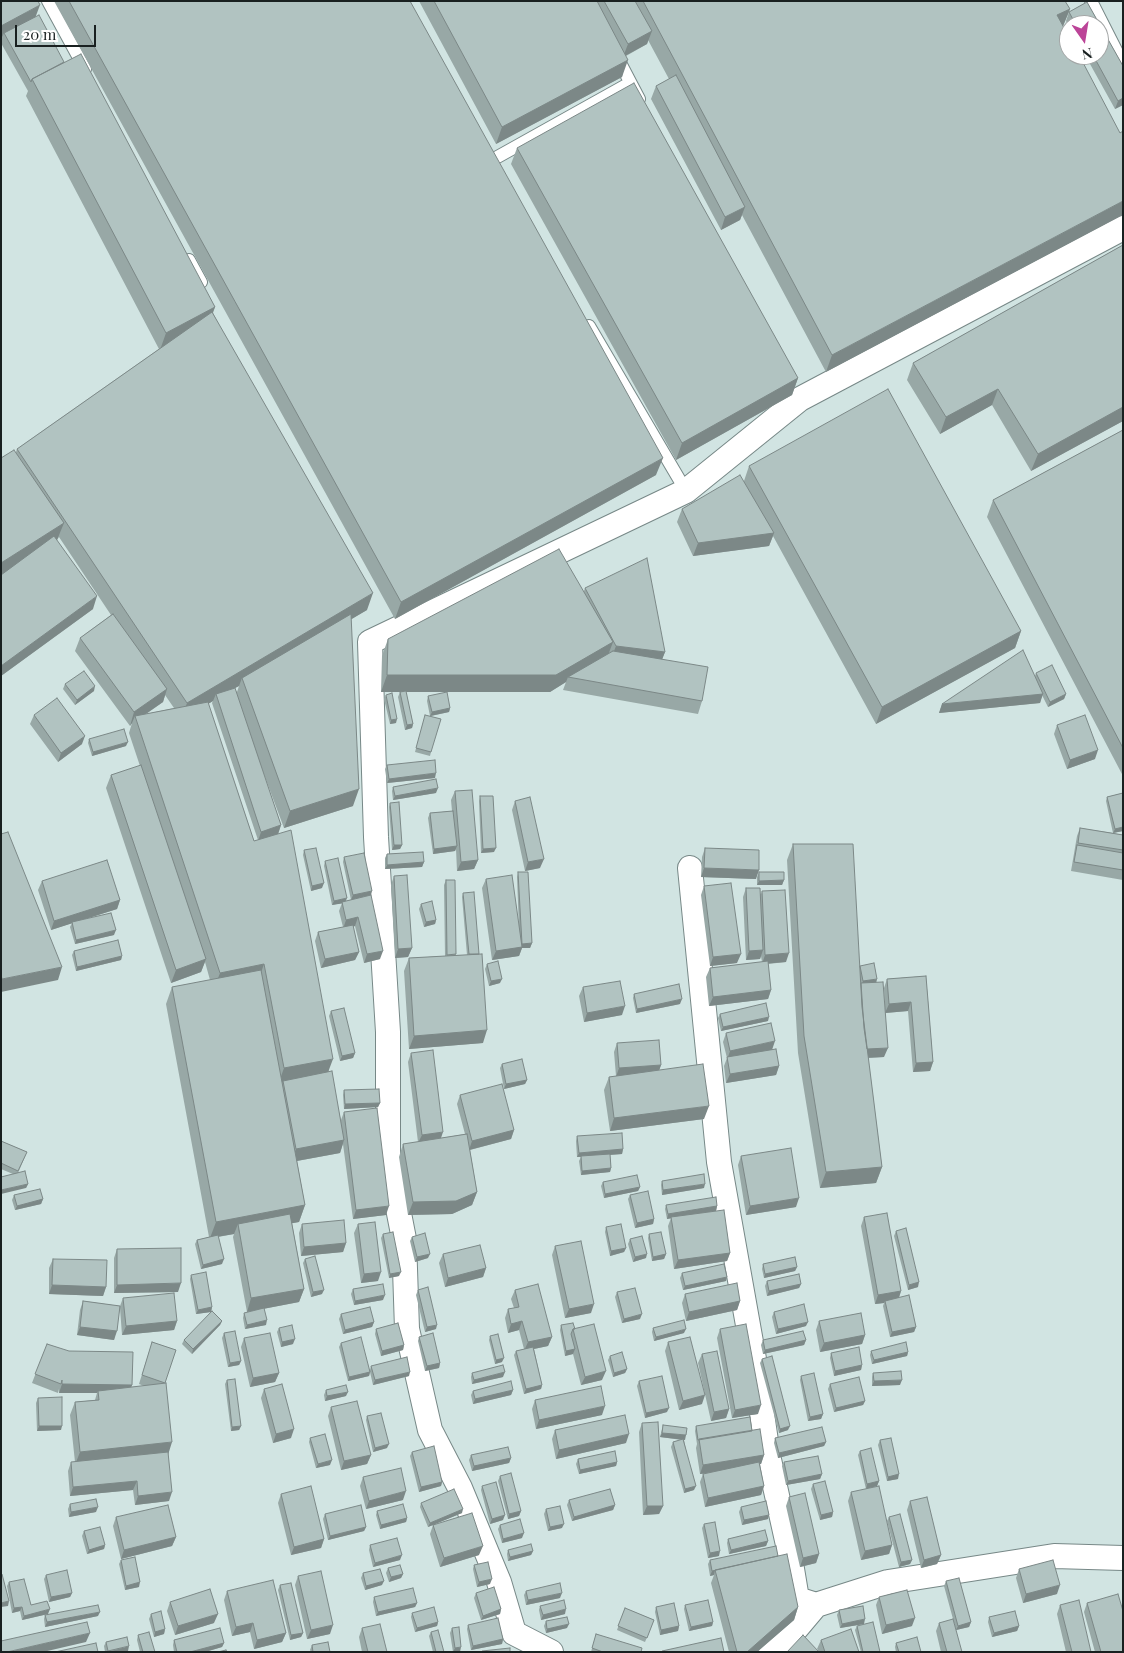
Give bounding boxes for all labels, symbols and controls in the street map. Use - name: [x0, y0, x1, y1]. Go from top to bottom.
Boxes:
- scale bar: [18, 15, 99, 47]
- north arrow: [1059, 15, 1109, 65]
- text: 20 m: [23, 24, 56, 44]
- text: N: [1080, 44, 1094, 65]

